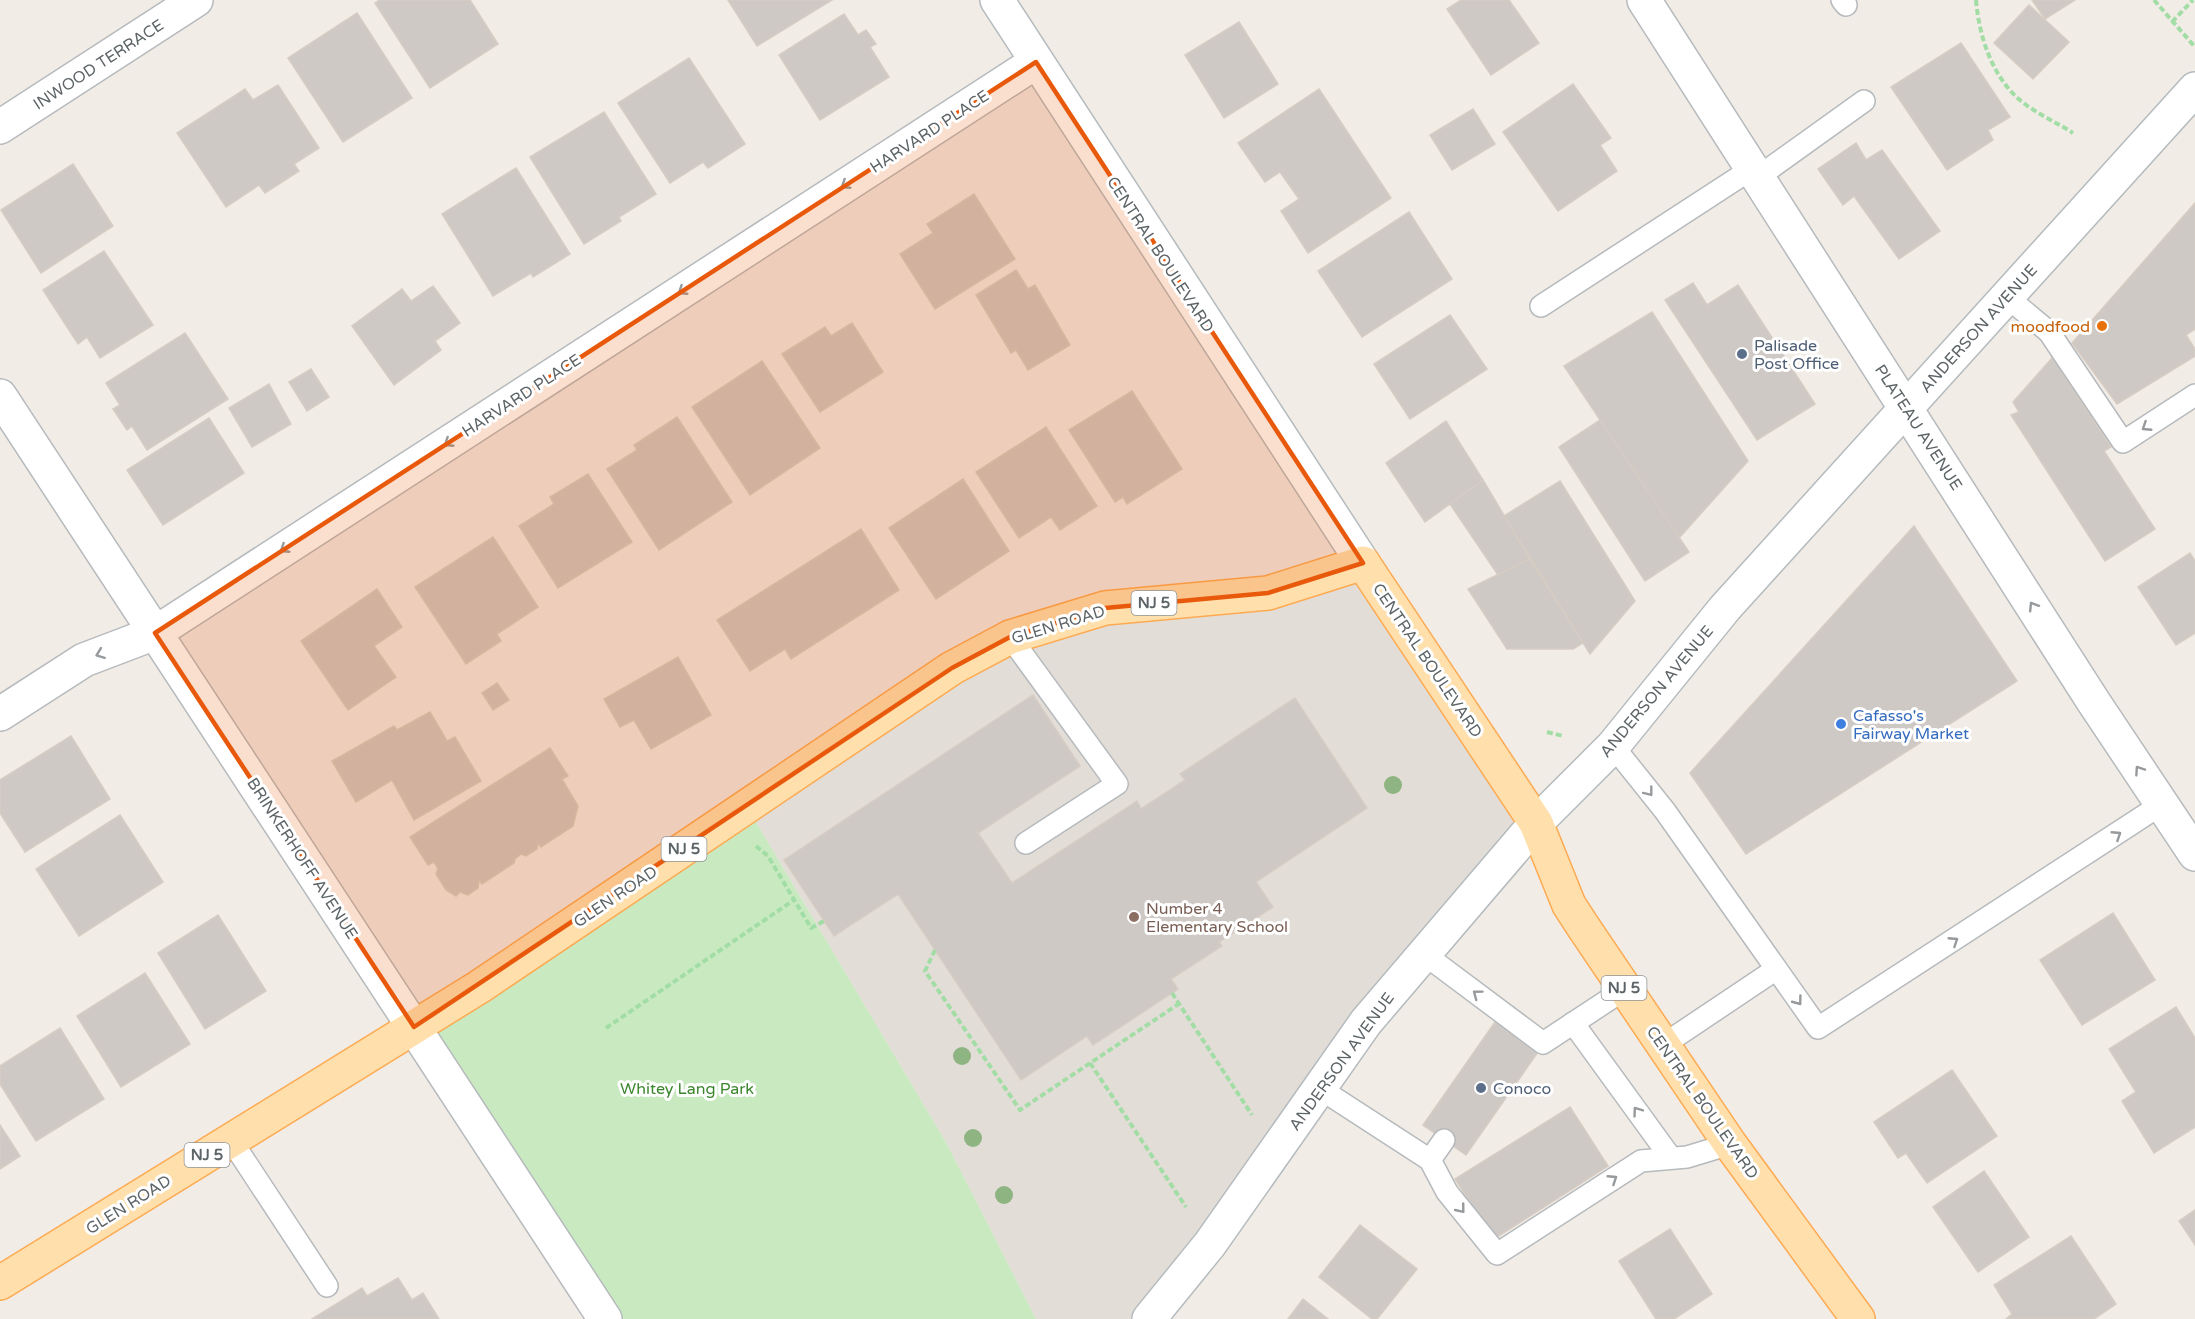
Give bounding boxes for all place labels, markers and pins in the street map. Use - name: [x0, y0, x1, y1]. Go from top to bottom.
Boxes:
- place label: moodfood: [2011, 317, 2090, 337]
- marker: moodfood: [2095, 319, 2109, 333]
- place label: Palisade Post Office: [1754, 336, 1839, 374]
- marker: Palisade Post Office: [1735, 347, 1749, 361]
- place label: Cafasso's Fairway Market: [1853, 706, 1969, 744]
- marker: Cafasso's Fairway Market: [1834, 717, 1848, 731]
- place label: Number 4 Elementary School: [1146, 899, 1288, 937]
- marker: Number 4 Elementary School: [1127, 910, 1141, 924]
- place label: Conoco: [1493, 1079, 1551, 1099]
- marker: Conoco: [1474, 1081, 1488, 1095]

